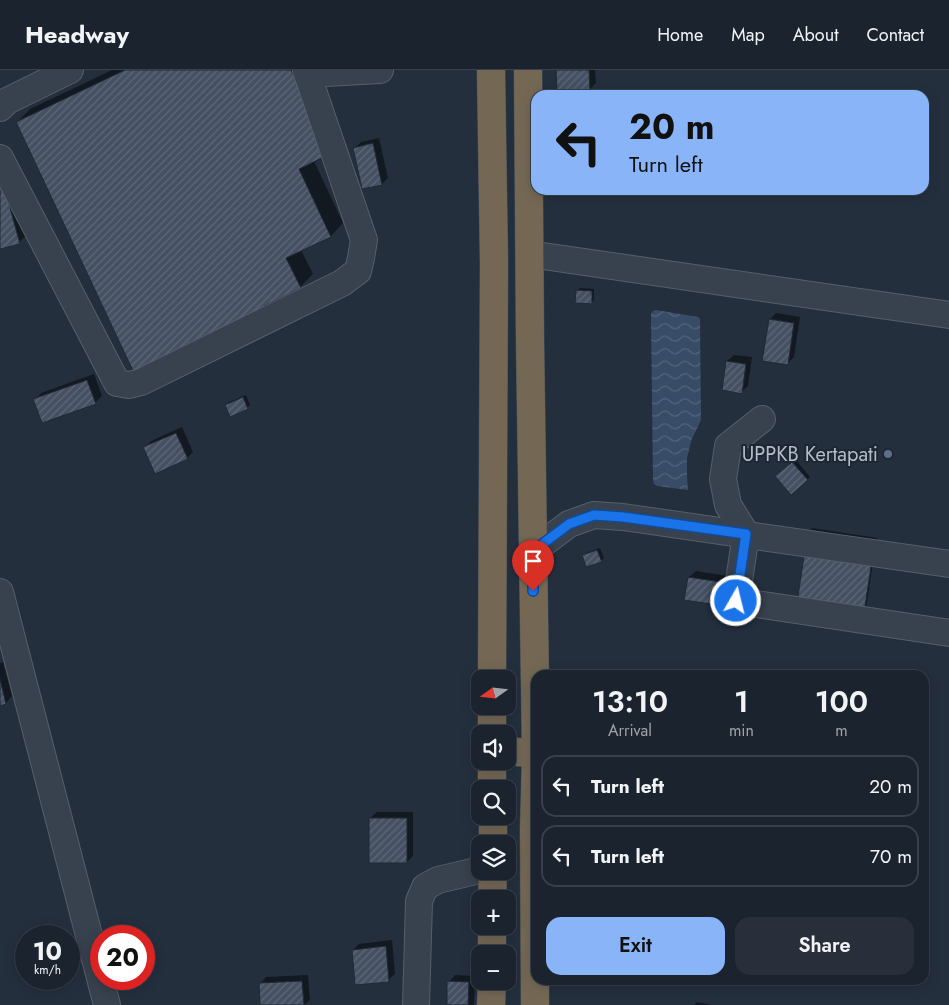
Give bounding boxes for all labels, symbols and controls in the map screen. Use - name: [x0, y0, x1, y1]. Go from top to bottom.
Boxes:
- text: Headway: [25, 17, 129, 52]
- text: Home: [657, 22, 703, 48]
- text: Map: [731, 22, 765, 48]
- text: About: [793, 22, 838, 48]
- text: Contact: [866, 22, 924, 48]
- text: 20 m: [629, 102, 714, 152]
- icon: left: [546, 110, 611, 175]
- text: Turn left: [629, 148, 703, 180]
- place label: UPPKB Kertapati: [742, 440, 878, 469]
- marker: UPPKB Kertapati: [882, 448, 894, 460]
- pin: [512, 540, 554, 591]
- icon: arrive: [519, 547, 547, 575]
- position arrow: [709, 574, 761, 626]
- north arrow: [471, 670, 516, 715]
- map controls: [471, 670, 516, 990]
- text: 13:10: [592, 680, 668, 723]
- text: 1: [734, 680, 749, 723]
- text: 100: [815, 680, 868, 723]
- text: Arrival: [608, 719, 652, 742]
- text: min: [729, 719, 754, 742]
- text: m: [835, 719, 848, 742]
- button: sound: [471, 725, 516, 770]
- icon: left: [548, 772, 576, 800]
- text: Turn left: [591, 773, 664, 800]
- text: 20 m: [869, 773, 912, 800]
- button: search: [471, 780, 516, 825]
- button: layers: [471, 835, 516, 880]
- icon: left: [548, 842, 576, 870]
- text: Turn left: [591, 843, 664, 870]
- text: 70 m: [870, 843, 912, 870]
- button: +: [471, 890, 516, 935]
- button: Exit: [546, 917, 725, 975]
- button: Share: [735, 917, 914, 975]
- speed limit sign: 20: [90, 925, 155, 990]
- text: 10: [33, 933, 62, 969]
- button: −: [471, 945, 516, 990]
- text: km/h: [34, 961, 61, 979]

